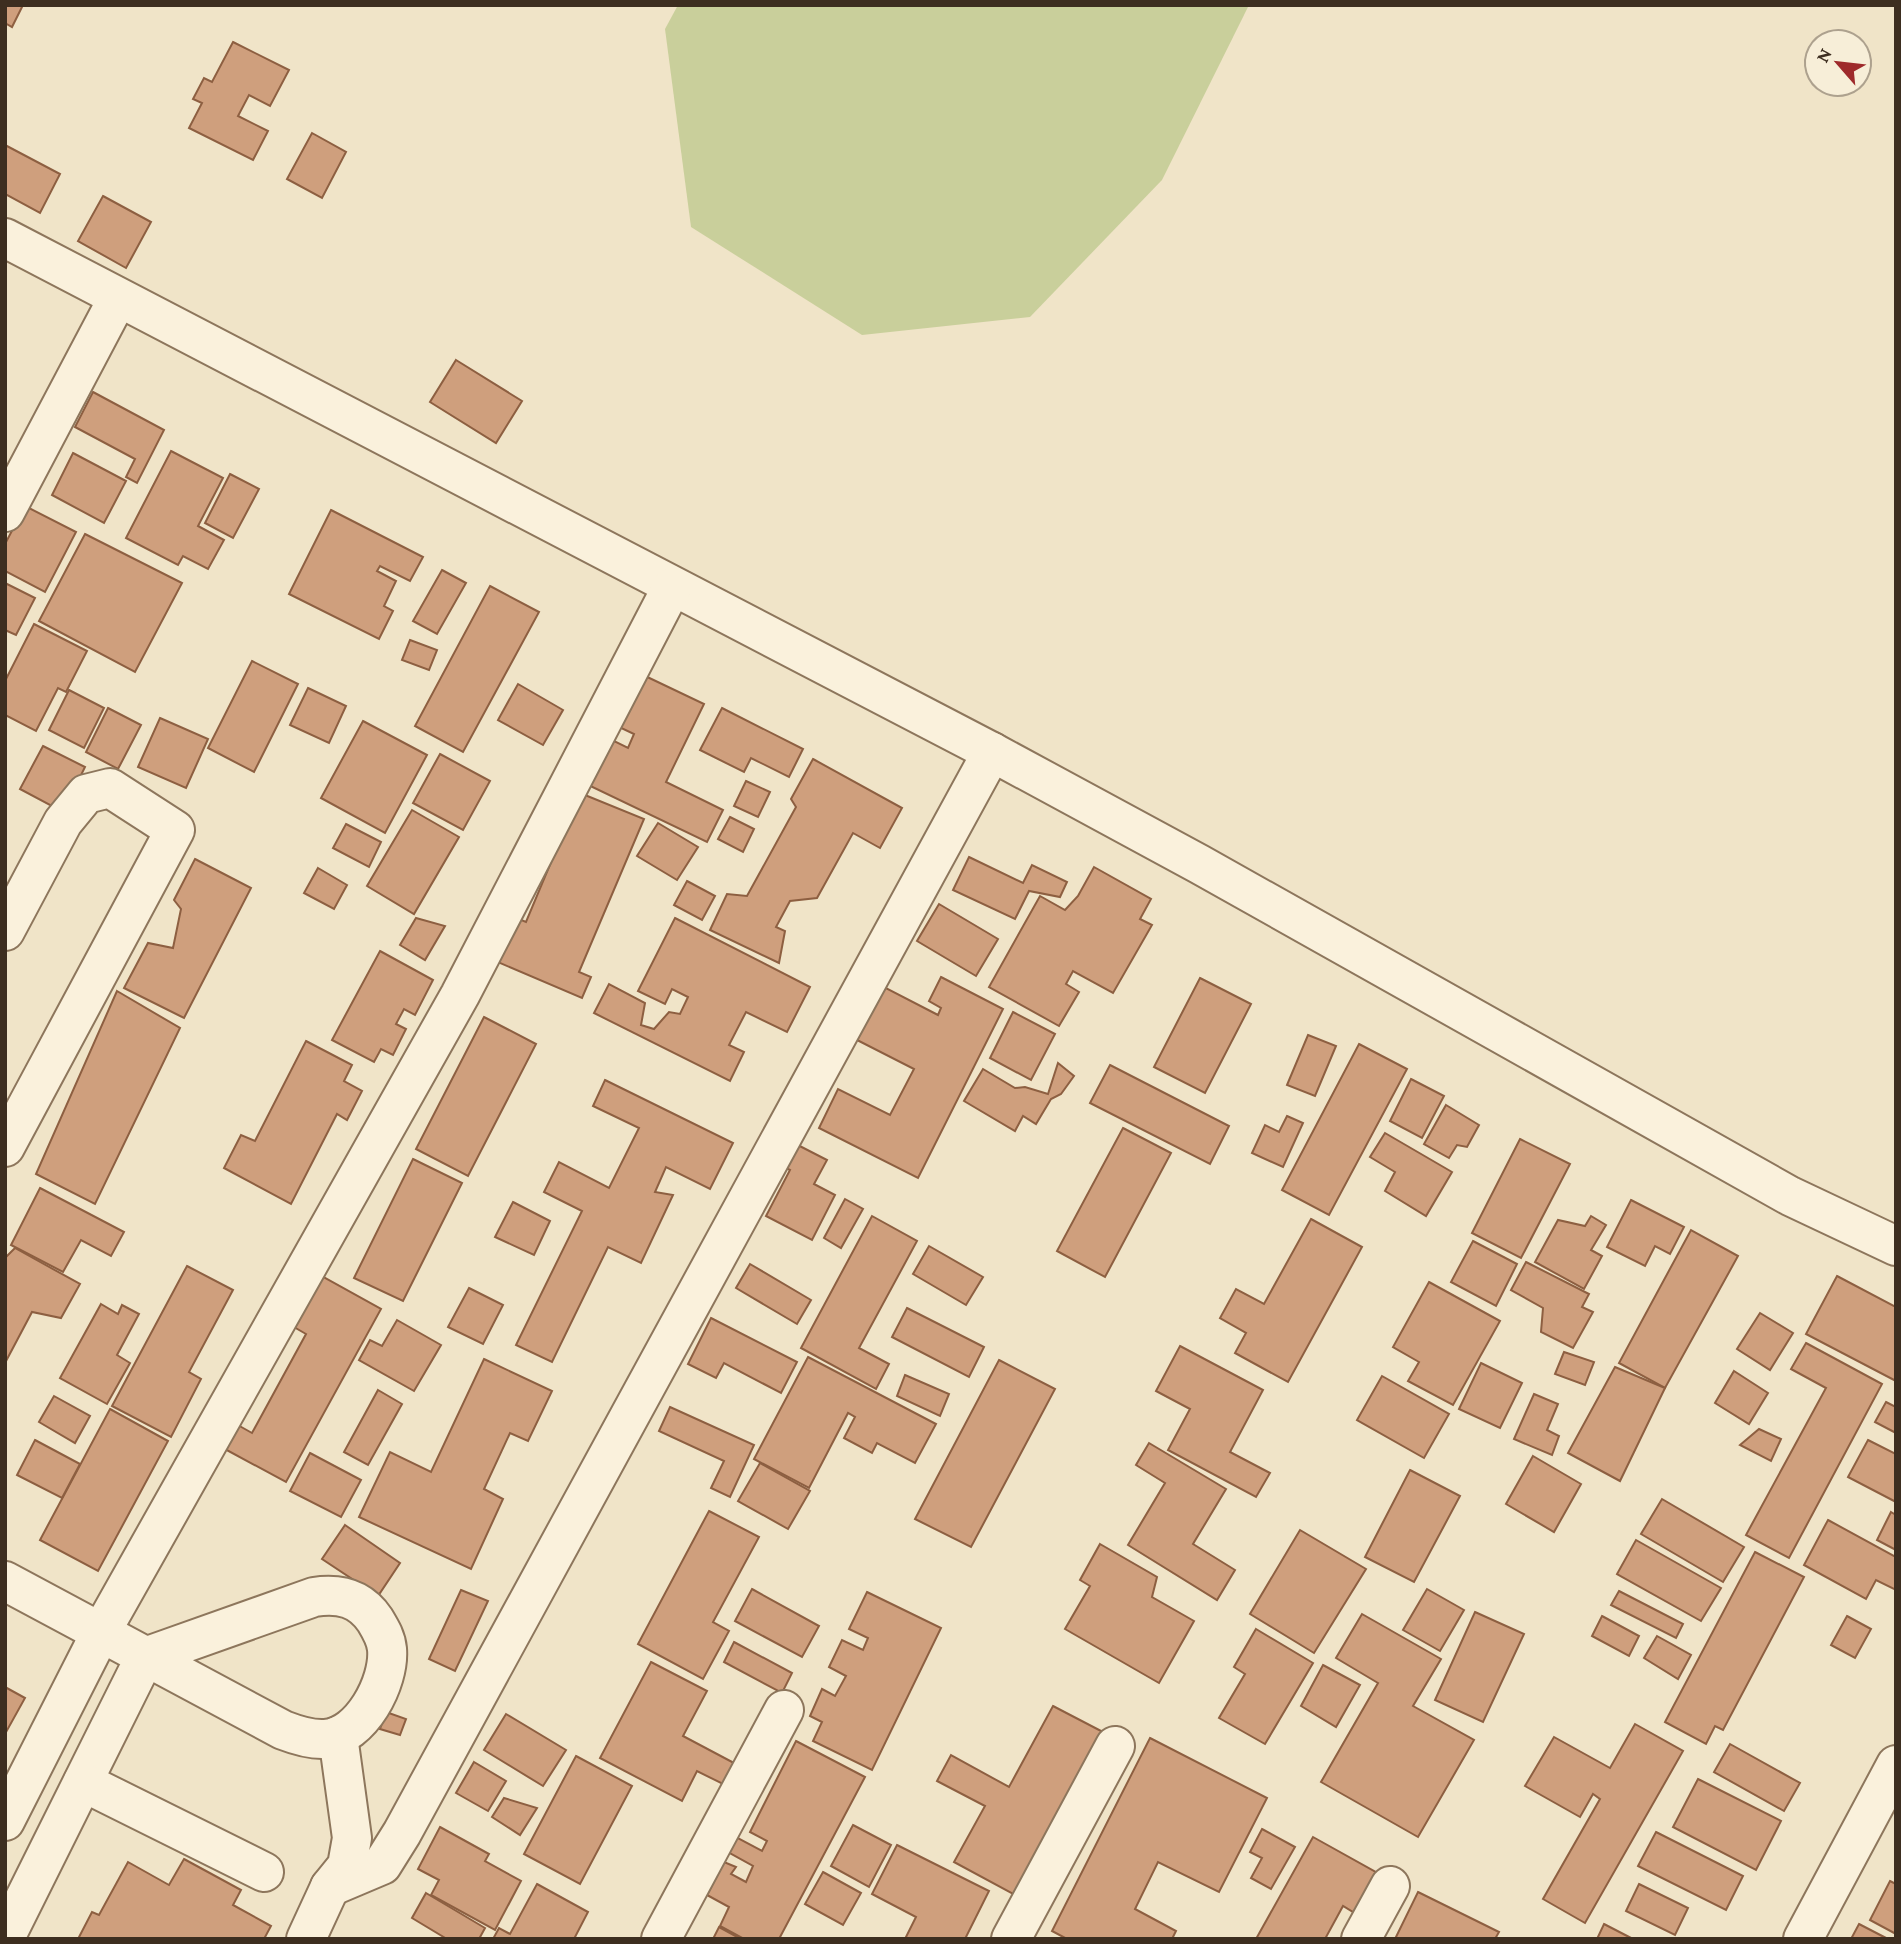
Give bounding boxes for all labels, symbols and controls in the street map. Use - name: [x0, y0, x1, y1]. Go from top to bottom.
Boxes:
- north arrow: [1803, 28, 1873, 98]
- text: N: [1811, 45, 1836, 66]

